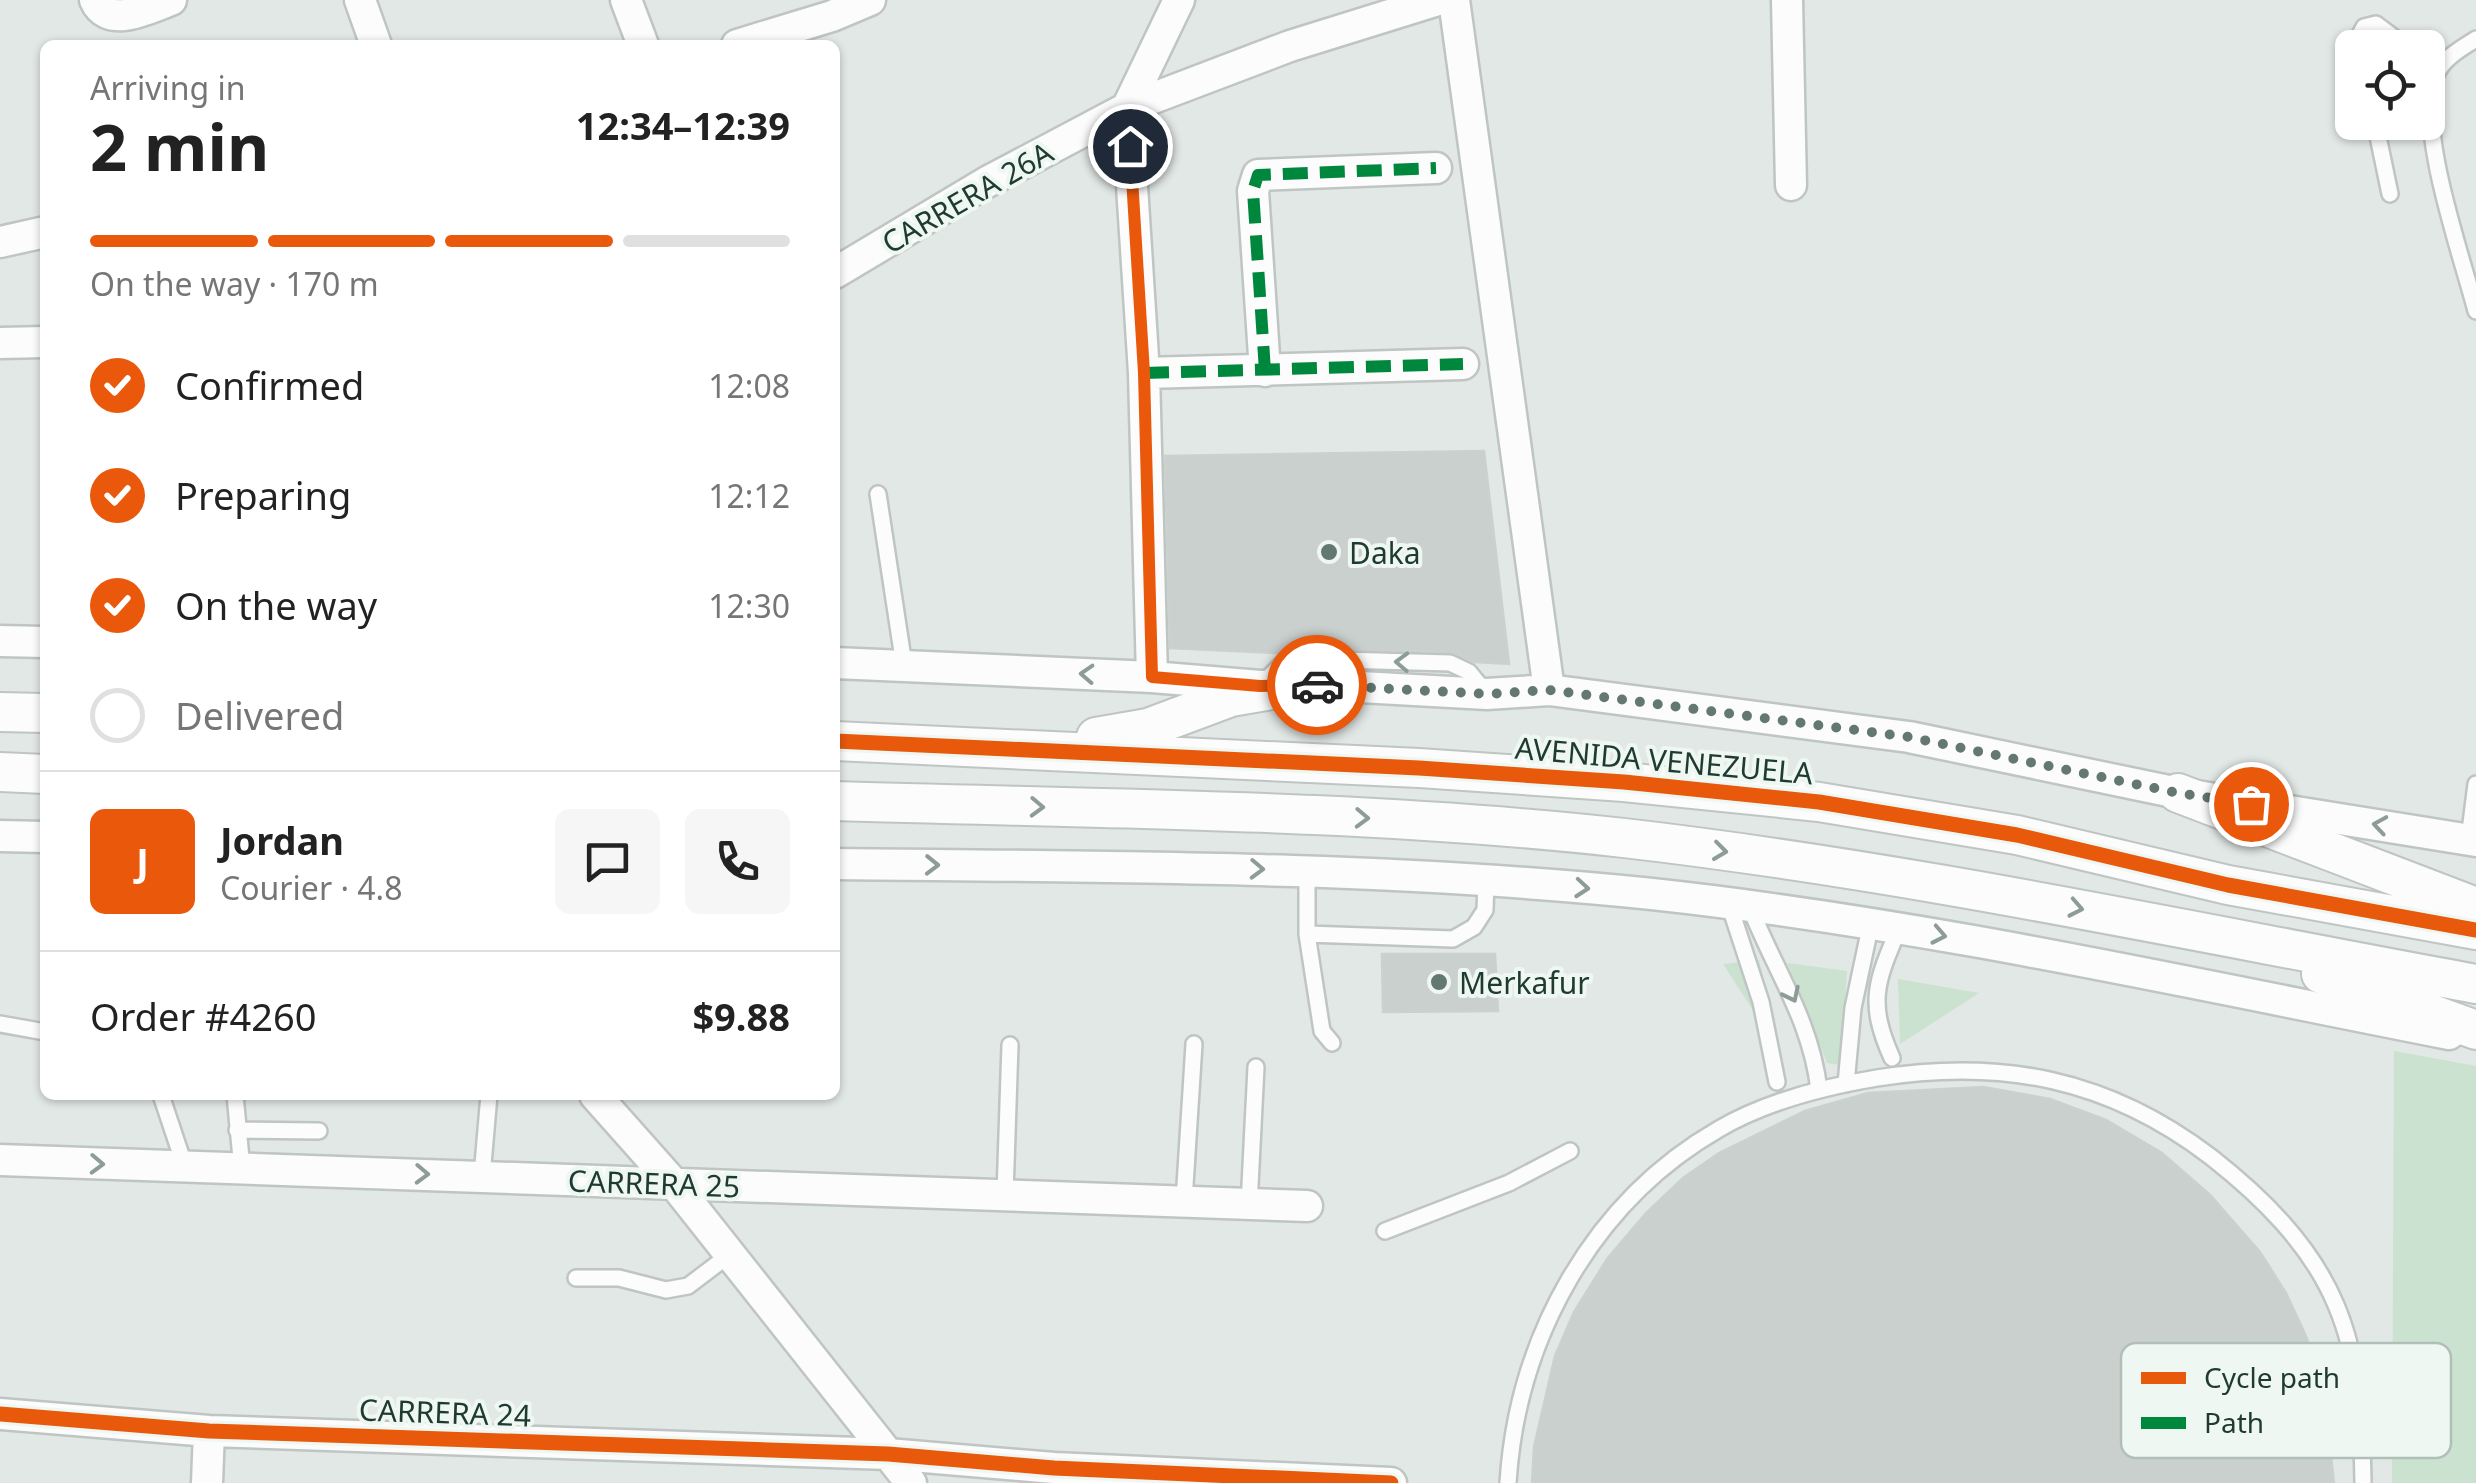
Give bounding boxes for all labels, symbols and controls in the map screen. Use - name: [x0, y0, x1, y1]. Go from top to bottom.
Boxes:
- map controls: [2335, 30, 2445, 140]
- button: locate: [2335, 30, 2445, 140]
- text: Arriving in: [90, 66, 245, 109]
- text: 12:34–12:39: [576, 99, 790, 151]
- text: 2 min: [90, 102, 269, 190]
- pin: [1088, 104, 1173, 189]
- icon: home: [1103, 119, 1158, 174]
- street label: CARRERA 26A: [874, 131, 1061, 263]
- text: On the way · 170 m: [90, 262, 379, 305]
- icon: check: [90, 358, 145, 413]
- text: Confirmed: [175, 359, 364, 411]
- text: 12:08: [708, 364, 790, 407]
- icon: check: [90, 468, 145, 523]
- text: Preparing: [175, 469, 351, 521]
- text: 12:12: [708, 474, 790, 517]
- place label: Daka: [1349, 532, 1421, 573]
- marker: Daka: [1318, 541, 1340, 563]
- icon: check: [90, 578, 145, 633]
- text: On the way: [175, 579, 377, 631]
- text: 12:30: [708, 584, 790, 627]
- courier: [1267, 635, 1367, 735]
- one-way arrow: [1394, 651, 1410, 672]
- icon: car: [1290, 658, 1345, 713]
- one-way arrow: [1078, 664, 1094, 685]
- text: Delivered: [175, 689, 344, 741]
- street label: AVENIDA VENEZUELA: [1513, 727, 1815, 794]
- pin: [2209, 762, 2294, 847]
- icon: bag: [2224, 777, 2279, 832]
- one-way arrow: [1030, 797, 1046, 818]
- one-way arrow: [1355, 807, 1371, 828]
- button: chat: [555, 809, 660, 914]
- button: phone: [685, 809, 790, 914]
- text: Jordan: [220, 814, 344, 866]
- one-way arrow: [2371, 815, 2388, 836]
- text: J: [136, 835, 149, 887]
- one-way arrow: [1713, 840, 1729, 861]
- one-way arrow: [926, 854, 941, 876]
- one-way arrow: [1250, 858, 1266, 879]
- text: Courier · 4.8: [220, 866, 403, 909]
- one-way arrow: [1574, 877, 1590, 899]
- one-way arrow: [2067, 897, 2084, 918]
- one-way arrow: [1930, 924, 1947, 945]
- place label: Merkafur: [1459, 962, 1590, 1003]
- marker: Merkafur: [1428, 971, 1450, 993]
- one-way arrow: [1779, 985, 1799, 1003]
- text: Order #4260: [90, 990, 316, 1042]
- text: $9.88: [692, 990, 790, 1042]
- one-way arrow: [90, 1153, 106, 1174]
- street label: CARRERA 25: [567, 1160, 741, 1206]
- one-way arrow: [415, 1164, 431, 1185]
- legend: [2121, 1343, 2451, 1458]
- text: Cycle path: [2204, 1358, 2340, 1396]
- street label: CARRERA 24: [358, 1389, 532, 1435]
- text: Path: [2204, 1403, 2264, 1441]

